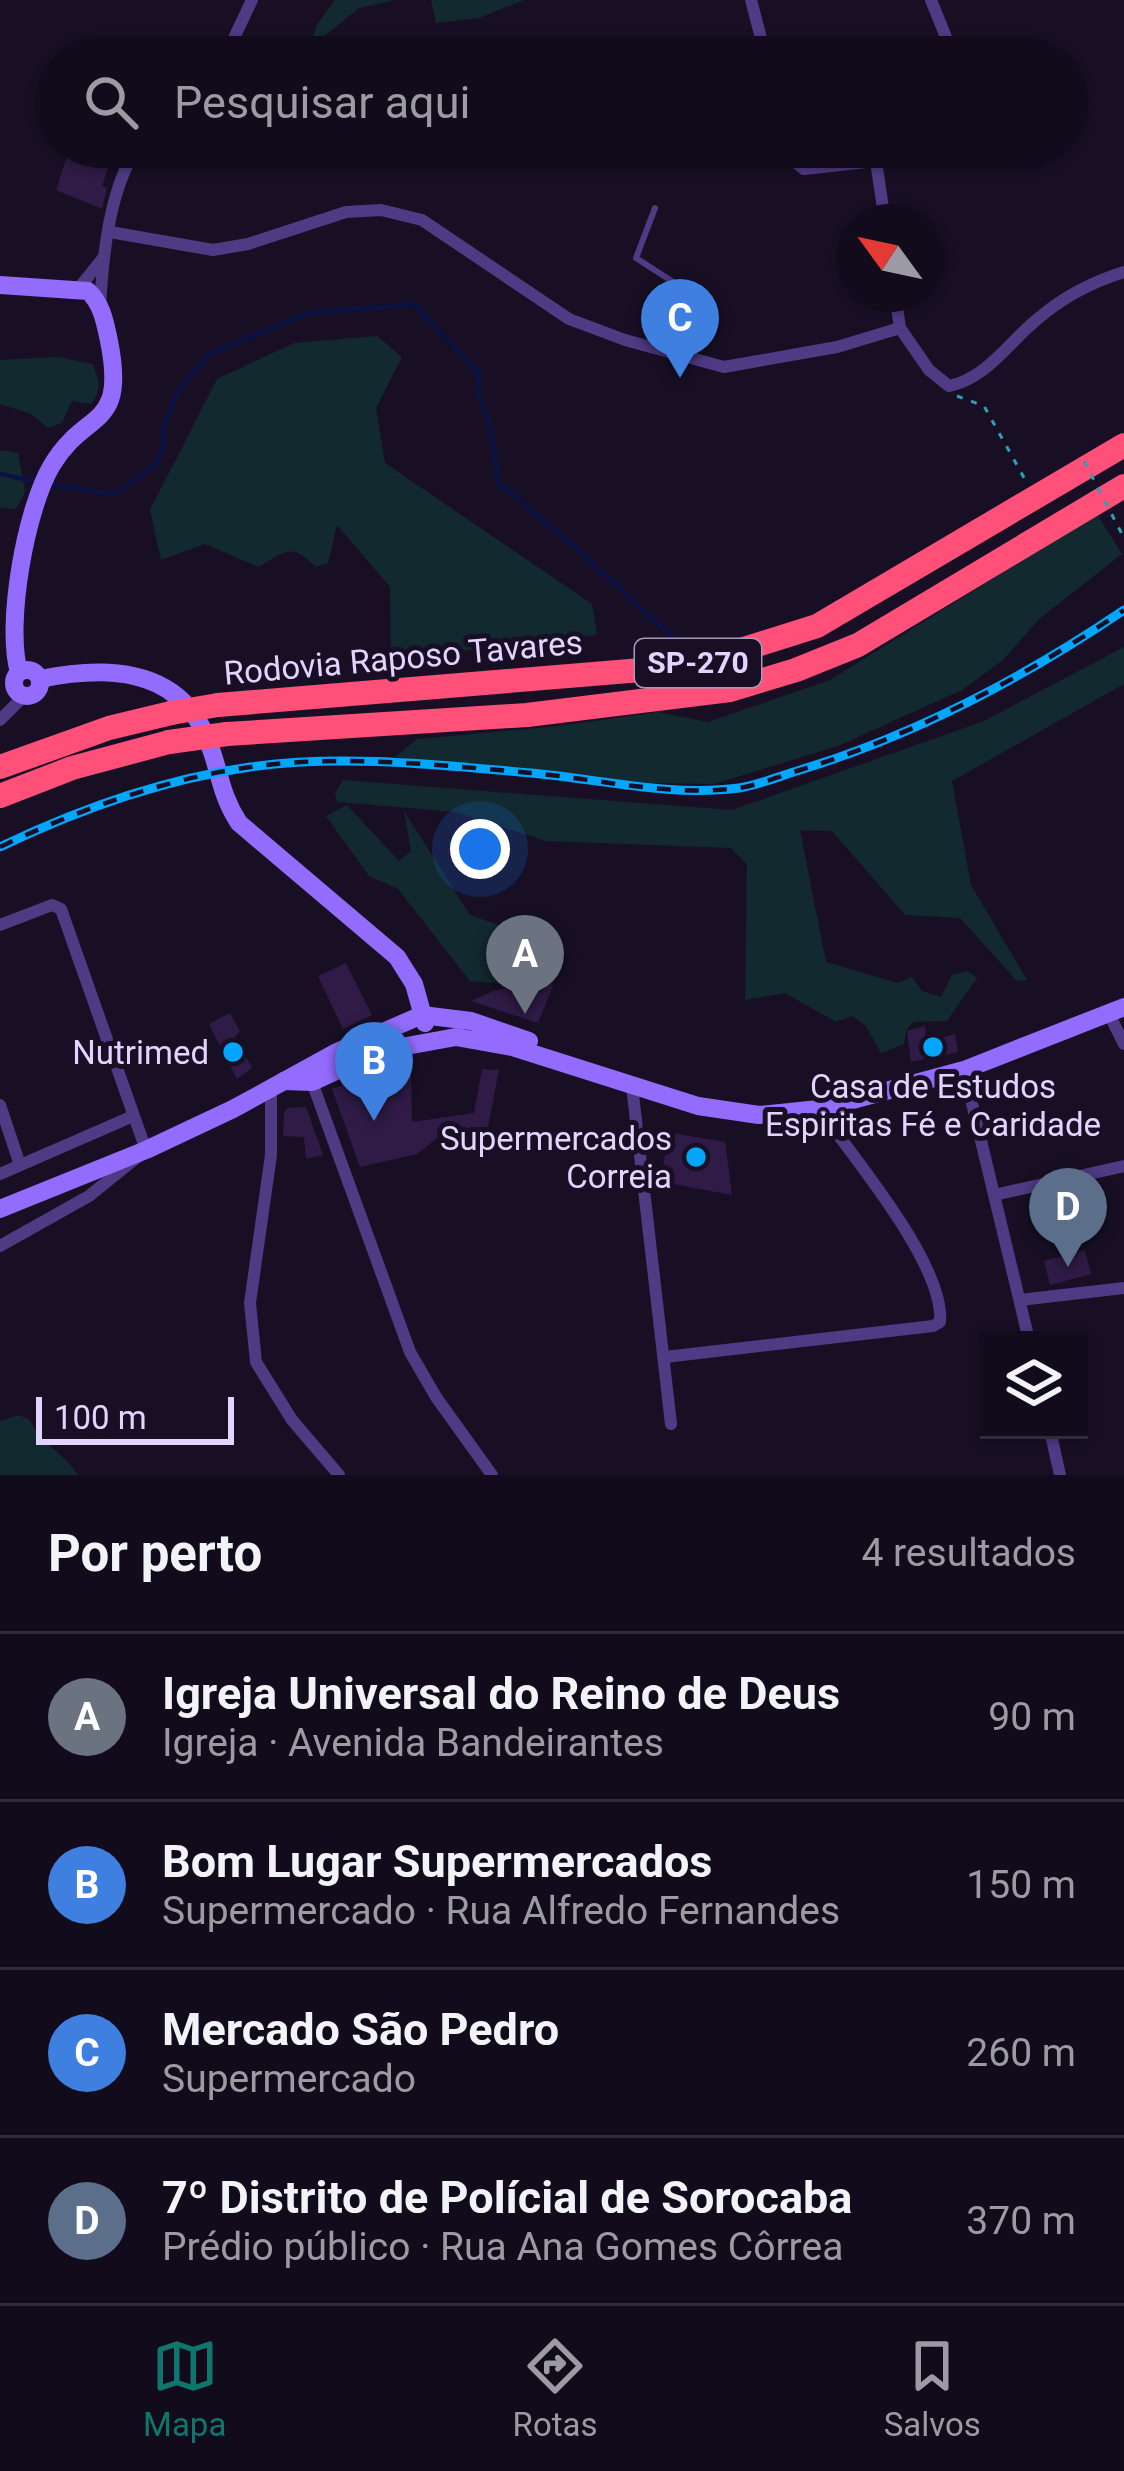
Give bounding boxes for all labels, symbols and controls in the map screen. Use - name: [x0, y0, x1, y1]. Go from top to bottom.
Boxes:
- search box: [36, 36, 1088, 168]
- icon: search: [78, 69, 144, 135]
- text: Pesquisar aqui: [174, 76, 470, 129]
- north arrow: [836, 204, 944, 312]
- pin: C: [641, 279, 719, 378]
- street label: Rodovia Raposo Tavares: [222, 622, 584, 693]
- road number: SP-270: [635, 639, 761, 687]
- your location: [450, 819, 510, 879]
- pin: A: [486, 915, 564, 1014]
- pin: B: [335, 1022, 413, 1121]
- place label: Nutrimed: [72, 1033, 209, 1072]
- marker: Casa de Estudos Espiritas Fé e Caridade: [920, 1034, 946, 1060]
- marker: Nutrimed: [220, 1039, 246, 1065]
- place label: Casa de Estudos Espiritas Fé e Caridade: [765, 1067, 1101, 1144]
- place label: Supermercados Correia: [440, 1119, 672, 1196]
- marker: Supermercados Correia: [683, 1144, 709, 1170]
- pin: D: [1029, 1168, 1107, 1267]
- map controls: [980, 1331, 1088, 1439]
- button: layers: [980, 1331, 1088, 1439]
- scale bar: [36, 1391, 234, 1444]
- text: 100 m: [54, 1398, 147, 1437]
- text: Por perto: [48, 1524, 262, 1583]
- text: 4 resultados: [861, 1530, 1076, 1576]
- text: Igreja Universal do Reino de Deus: [162, 1667, 840, 1720]
- text: A: [74, 1694, 100, 1740]
- text: 90 m: [988, 1694, 1076, 1740]
- text: Igreja · Avenida Bandeirantes: [162, 1720, 664, 1766]
- text: Bom Lugar Supermercados: [162, 1835, 713, 1888]
- text: B: [75, 1862, 99, 1908]
- text: 150 m: [966, 1862, 1076, 1908]
- text: Supermercado · Rua Alfredo Fernandes: [162, 1888, 840, 1934]
- text: Mercado São Pedro: [162, 2003, 559, 2056]
- text: C: [74, 2030, 100, 2076]
- text: 260 m: [966, 2030, 1076, 2076]
- text: Supermercado: [162, 2056, 416, 2102]
- text: 7º Distrito de Polícial de Sorocaba: [162, 2171, 852, 2224]
- text: D: [74, 2198, 100, 2244]
- text: 370 m: [966, 2198, 1076, 2244]
- text: Prédio público · Rua Ana Gomes Côrrea: [162, 2224, 843, 2270]
- tab: Mapa: [143, 2333, 226, 2444]
- tab: Rotas: [513, 2333, 597, 2444]
- tab: Salvos: [884, 2333, 981, 2444]

